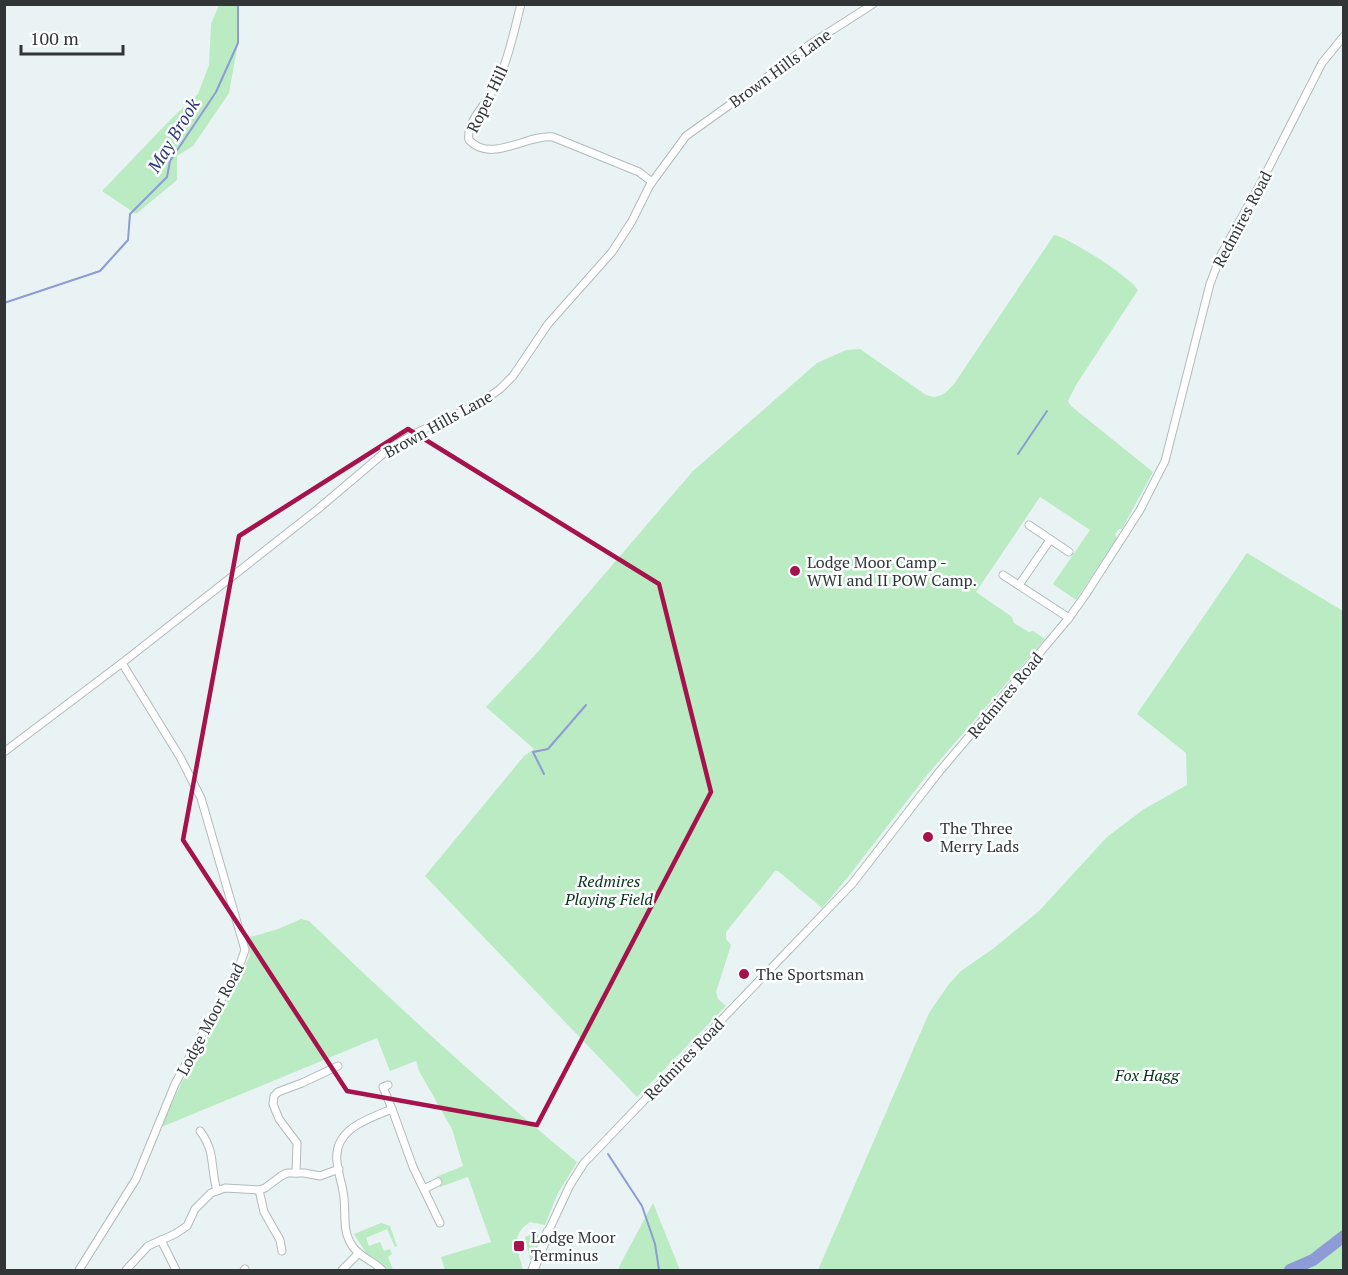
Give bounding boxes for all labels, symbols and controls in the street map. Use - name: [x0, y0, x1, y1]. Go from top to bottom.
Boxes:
- scale bar: [21, 18, 123, 56]
- street label: Brown Hills Lane: [725, 24, 835, 112]
- text: 100 m: [30, 26, 79, 50]
- street label: Roper Hill: [461, 62, 513, 136]
- water label: May Brook: [141, 93, 205, 177]
- street label: Redmires Road: [1207, 167, 1277, 271]
- street label: Brown Hills Lane: [380, 385, 496, 463]
- place label: Lodge Moor Camp - WWI and II POW Camp.: [807, 551, 977, 591]
- marker: Lodge Moor Camp - WWI and II POW Camp.: [788, 564, 802, 578]
- street label: Redmires Road: [962, 647, 1048, 743]
- place label: The Three Merry Lads: [940, 817, 1019, 857]
- marker: The Three Merry Lads: [921, 830, 935, 844]
- park label: Redmires Playing Field: [564, 870, 653, 910]
- street label: Lodge Moor Road: [171, 959, 249, 1079]
- place label: The Sportsman: [756, 963, 865, 985]
- marker: The Sportsman: [737, 967, 751, 981]
- street label: Redmires Road: [639, 1013, 729, 1105]
- park label: Fox Hagg: [1114, 1064, 1180, 1086]
- place label: Lodge Moor Terminus: [531, 1226, 616, 1266]
- marker: Lodge Moor Terminus: [512, 1239, 526, 1253]

